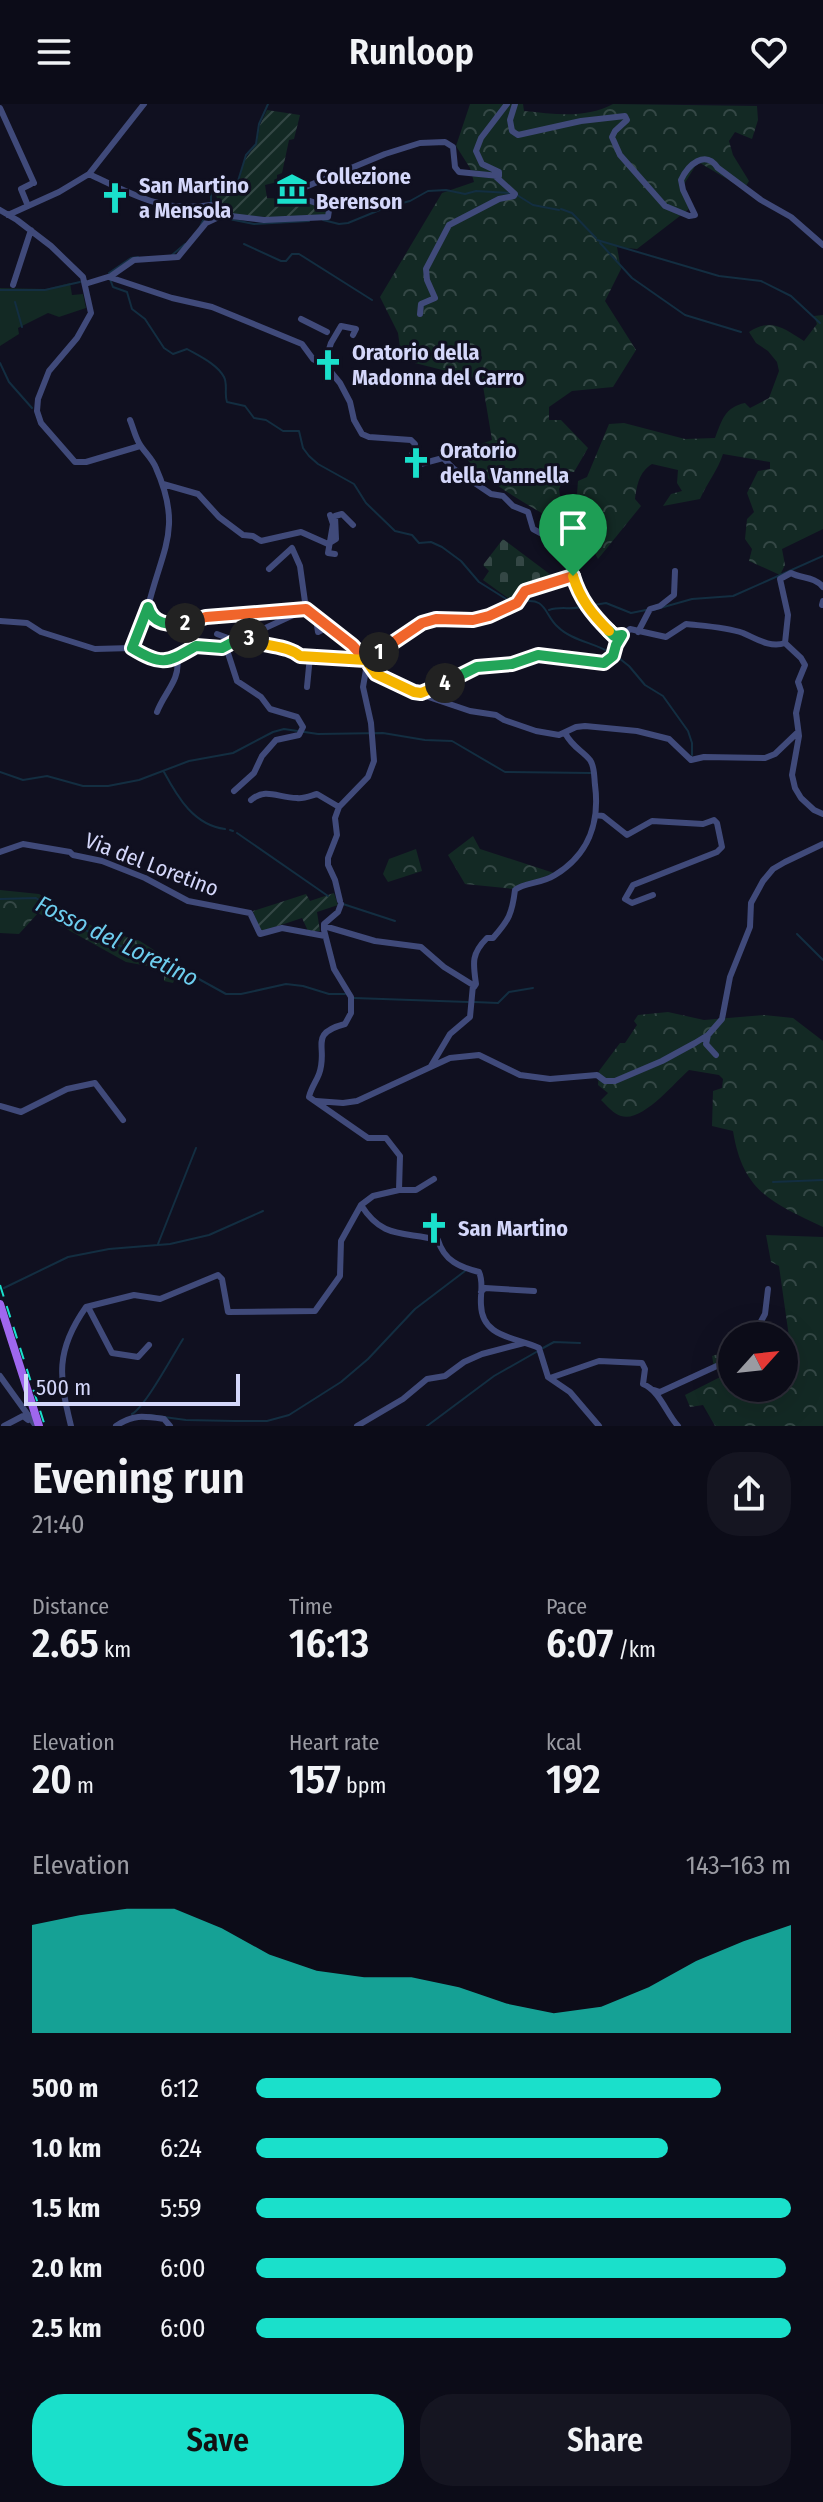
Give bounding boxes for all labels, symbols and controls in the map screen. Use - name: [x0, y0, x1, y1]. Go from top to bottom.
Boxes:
- icon: menu: [32, 30, 76, 74]
- text: Runloop: [349, 30, 474, 74]
- icon: heart: [747, 30, 791, 74]
- place label: Collezione Berenson: [316, 163, 411, 215]
- place label: San Martino a Mensola: [139, 172, 249, 224]
- museum icon: Collezione Berenson: [275, 172, 309, 206]
- church icon: San Martino a Mensola: [98, 181, 132, 215]
- place label: Oratorio della Madonna del Carro: [352, 339, 525, 391]
- church icon: Oratorio della Madonna del Carro: [311, 348, 345, 382]
- place label: Oratorio della Vannella: [440, 437, 569, 489]
- church icon: Oratorio della Vannella: [399, 446, 433, 480]
- pin: [539, 494, 607, 576]
- icon: arrive: [551, 506, 595, 550]
- pin: 2: [165, 603, 205, 643]
- text: 2: [180, 609, 190, 636]
- pin: 3: [229, 618, 269, 658]
- text: 3: [244, 624, 254, 651]
- pin: 1: [359, 632, 399, 672]
- text: 1: [374, 638, 384, 665]
- pin: 4: [425, 663, 465, 703]
- text: 4: [439, 669, 451, 696]
- street label: Via del Loretino: [81, 827, 222, 902]
- water label: Fosso del Loretino: [31, 890, 203, 992]
- church icon: San Martino: [417, 1211, 451, 1245]
- place label: San Martino: [458, 1215, 568, 1242]
- north arrow: [718, 1322, 798, 1402]
- map controls: [718, 1322, 798, 1402]
- scale bar: [24, 1370, 240, 1406]
- text: 500 m: [36, 1374, 91, 1401]
- text: Evening run: [32, 1452, 245, 1505]
- button: share: [707, 1452, 791, 1536]
- text: 21:40: [32, 1509, 85, 1540]
- text: Distance: [32, 1593, 109, 1620]
- text: Time: [289, 1593, 333, 1620]
- text: Pace: [546, 1593, 587, 1620]
- text: 2.65: [32, 1620, 99, 1668]
- text: 16:13: [289, 1620, 369, 1668]
- text: 6:07: [546, 1620, 613, 1668]
- text: km: [99, 1636, 131, 1663]
- text: /km: [613, 1636, 656, 1663]
- text: Elevation: [32, 1729, 115, 1756]
- text: Heart rate: [289, 1729, 379, 1756]
- text: kcal: [546, 1729, 582, 1756]
- text: 20: [32, 1756, 72, 1804]
- text: 157: [289, 1756, 341, 1804]
- text: 192: [546, 1756, 601, 1804]
- text: m: [72, 1772, 94, 1799]
- text: bpm: [341, 1772, 386, 1799]
- text: Elevation: [32, 1850, 130, 1881]
- text: 143–163 m: [686, 1850, 791, 1881]
- text: 500 m: [32, 2073, 98, 2104]
- text: 6:12: [160, 2073, 199, 2104]
- text: 1.0 km: [32, 2133, 101, 2164]
- text: 6:24: [160, 2133, 202, 2164]
- text: 1.5 km: [32, 2193, 100, 2224]
- text: 5:59: [160, 2193, 202, 2224]
- text: 2.0 km: [32, 2253, 102, 2284]
- text: 6:00: [160, 2253, 206, 2284]
- text: 2.5 km: [32, 2313, 102, 2344]
- text: 6:00: [160, 2313, 206, 2344]
- button: Save: [32, 2394, 404, 2486]
- button: Share: [420, 2394, 791, 2486]

